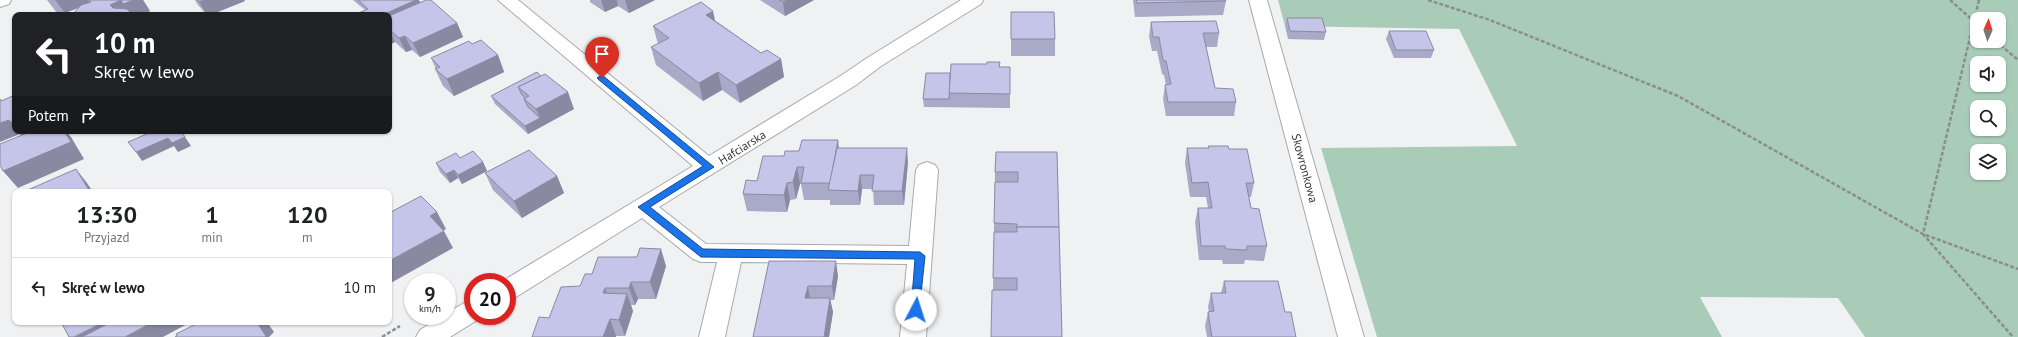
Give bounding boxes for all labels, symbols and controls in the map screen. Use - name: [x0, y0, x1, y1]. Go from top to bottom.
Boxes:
- north arrow: [1970, 12, 2006, 48]
- map controls: [1970, 12, 2006, 180]
- text: 10 m: [94, 24, 155, 61]
- icon: left: [28, 28, 80, 80]
- pin: [585, 37, 619, 78]
- icon: arrive: [591, 43, 613, 65]
- button: sound: [1970, 56, 2006, 92]
- text: Skręć w lewo: [94, 60, 194, 83]
- button: search: [1970, 100, 2006, 136]
- icon: right: [77, 104, 99, 126]
- text: Potem: [28, 106, 69, 125]
- street label: Hafciarska: [715, 127, 769, 167]
- street label: Skowronkowa: [1289, 132, 1321, 204]
- button: layers: [1970, 144, 2006, 180]
- text: 13:30: [76, 199, 137, 230]
- text: 1: [205, 199, 219, 230]
- text: 120: [287, 199, 328, 230]
- text: Przyjazd: [84, 229, 130, 246]
- text: min: [201, 229, 223, 246]
- text: m: [302, 229, 313, 246]
- speed limit sign: 20: [464, 273, 516, 325]
- icon: left: [28, 277, 50, 299]
- text: Skręć w lewo: [62, 278, 145, 297]
- text: 10 m: [343, 278, 376, 297]
- text: 9: [424, 281, 436, 307]
- position arrow: [895, 289, 937, 331]
- text: km/h: [419, 302, 441, 315]

